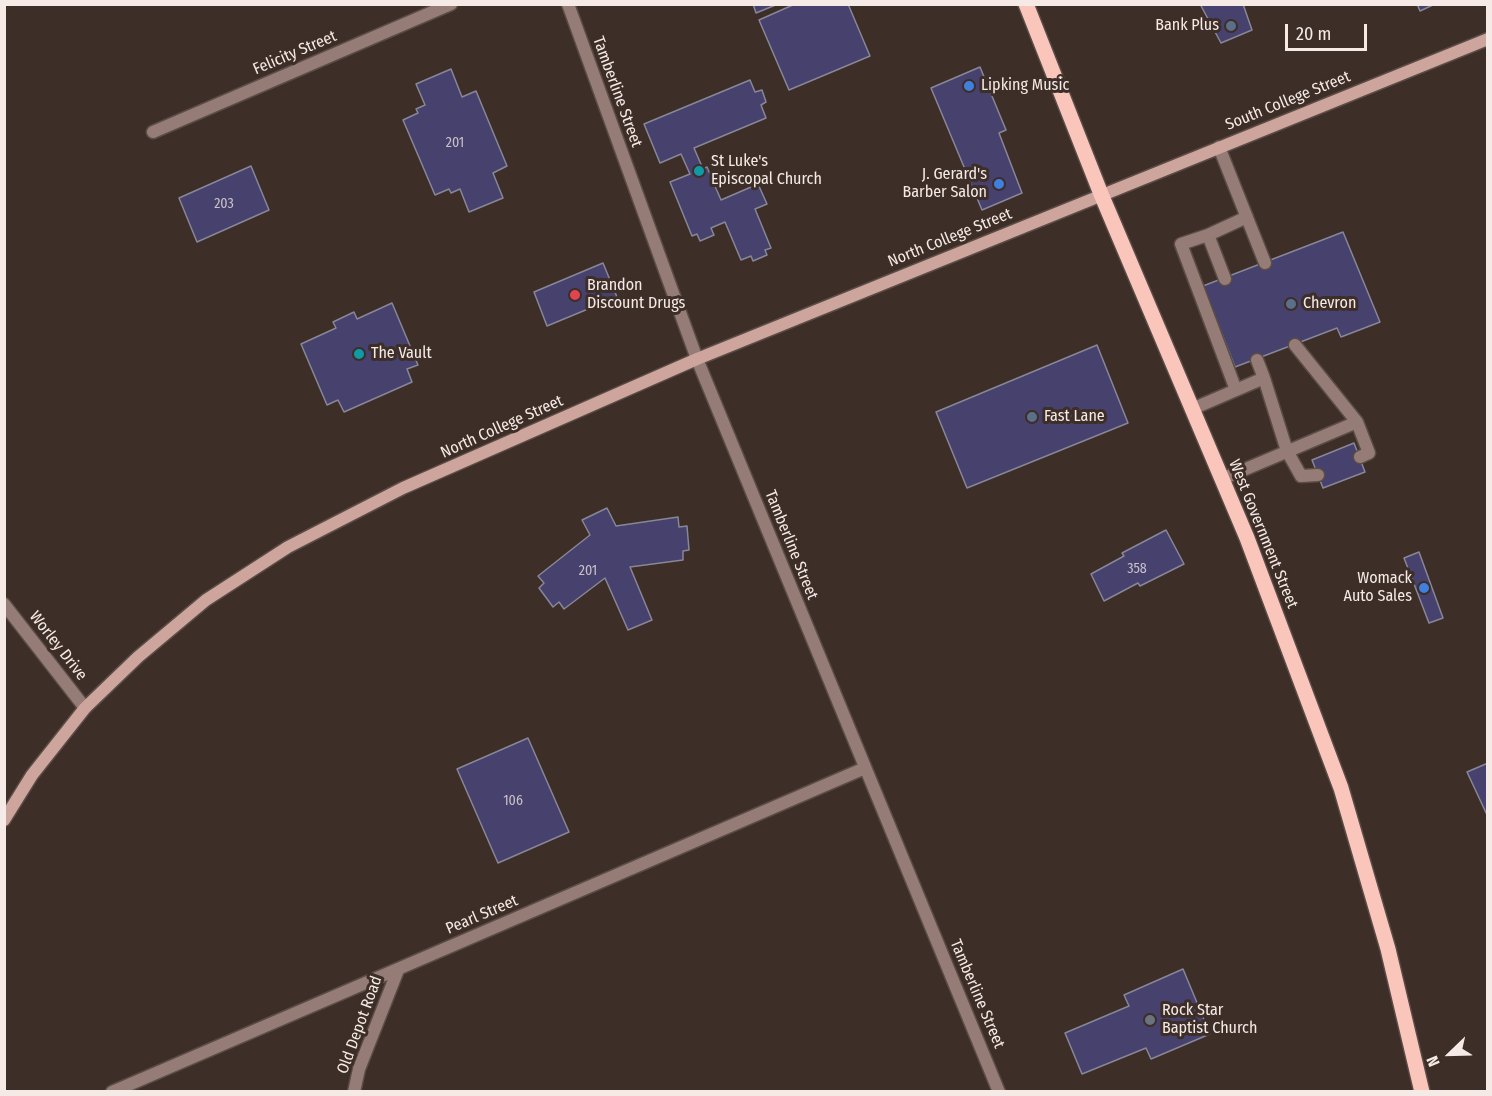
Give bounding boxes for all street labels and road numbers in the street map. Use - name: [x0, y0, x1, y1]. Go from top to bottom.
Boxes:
- street label: Felicity Street: [250, 27, 340, 79]
- street label: Tamberline Street: [588, 34, 646, 150]
- street label: South College Street: [1223, 67, 1353, 135]
- street label: North College Street: [885, 204, 1015, 272]
- street label: North College Street: [438, 391, 566, 463]
- street label: West Government Street: [1224, 457, 1302, 611]
- street label: Tamberline Street: [760, 487, 822, 603]
- street label: Worley Drive: [25, 608, 91, 684]
- street label: Pearl Street: [443, 891, 521, 939]
- street label: Tamberline Street: [945, 937, 1009, 1051]
- street label: Old Depot Road: [333, 973, 387, 1077]

